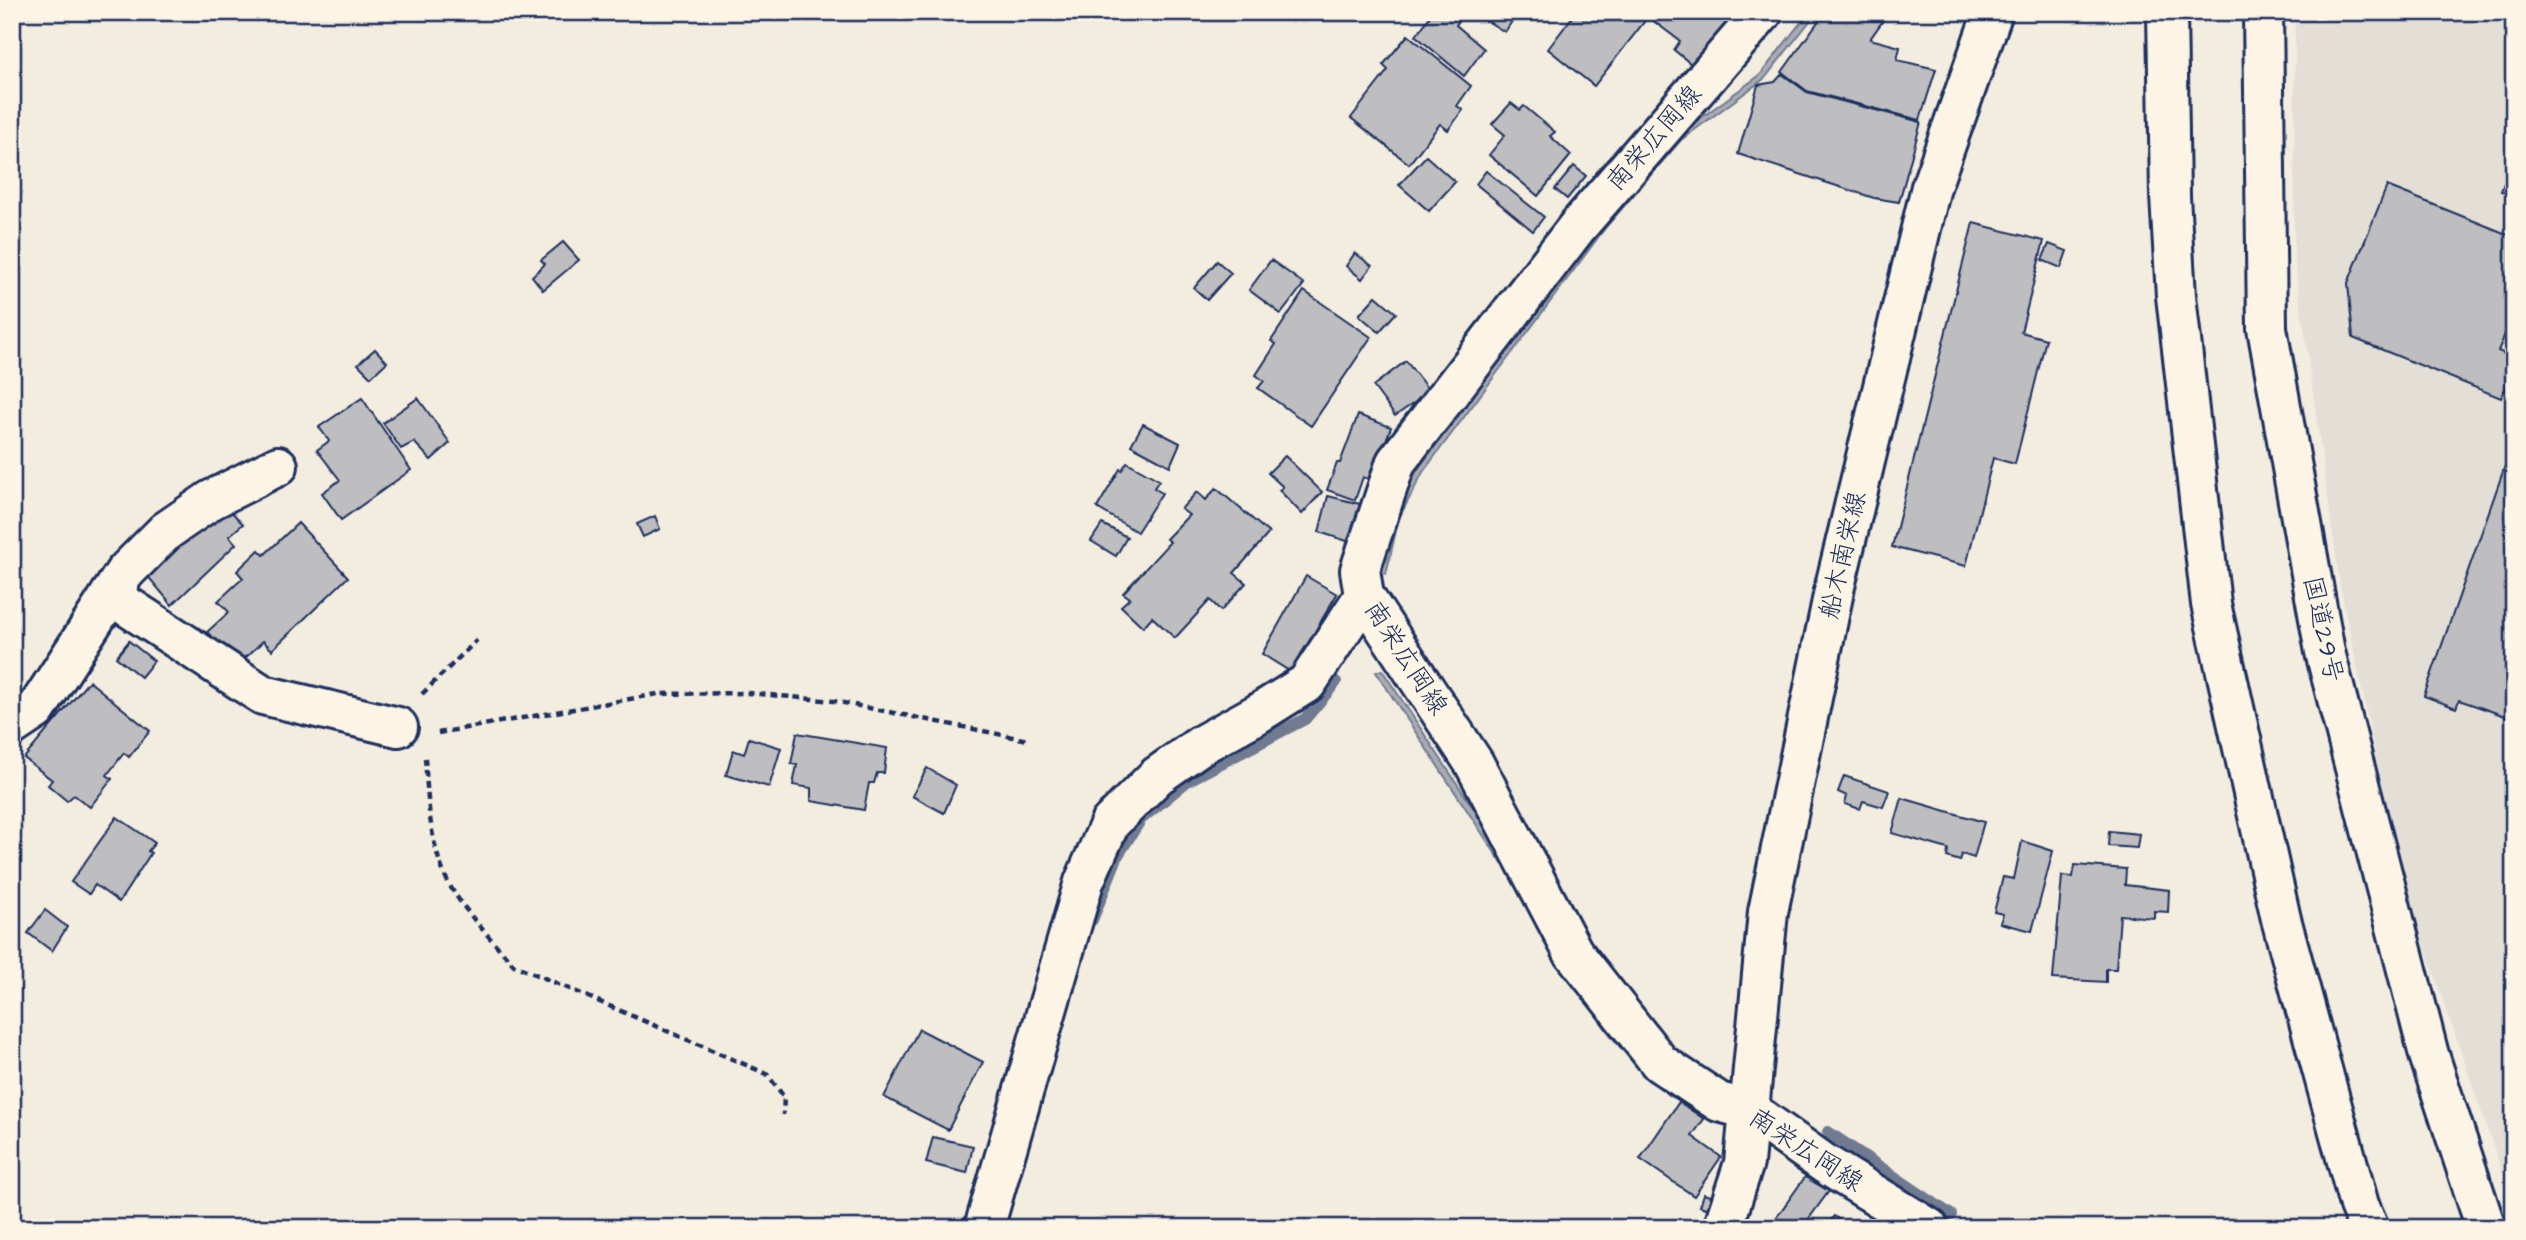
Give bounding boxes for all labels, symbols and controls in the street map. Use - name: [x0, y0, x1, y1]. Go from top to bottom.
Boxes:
- street label: 南栄広岡線: [1598, 77, 1710, 199]
- street label: 船木南栄線: [1811, 488, 1875, 622]
- street label: 国道29号: [2294, 573, 2352, 685]
- street label: 南栄広岡線: [1355, 594, 1457, 722]
- street label: 南栄広岡線: [1742, 1099, 1870, 1201]

